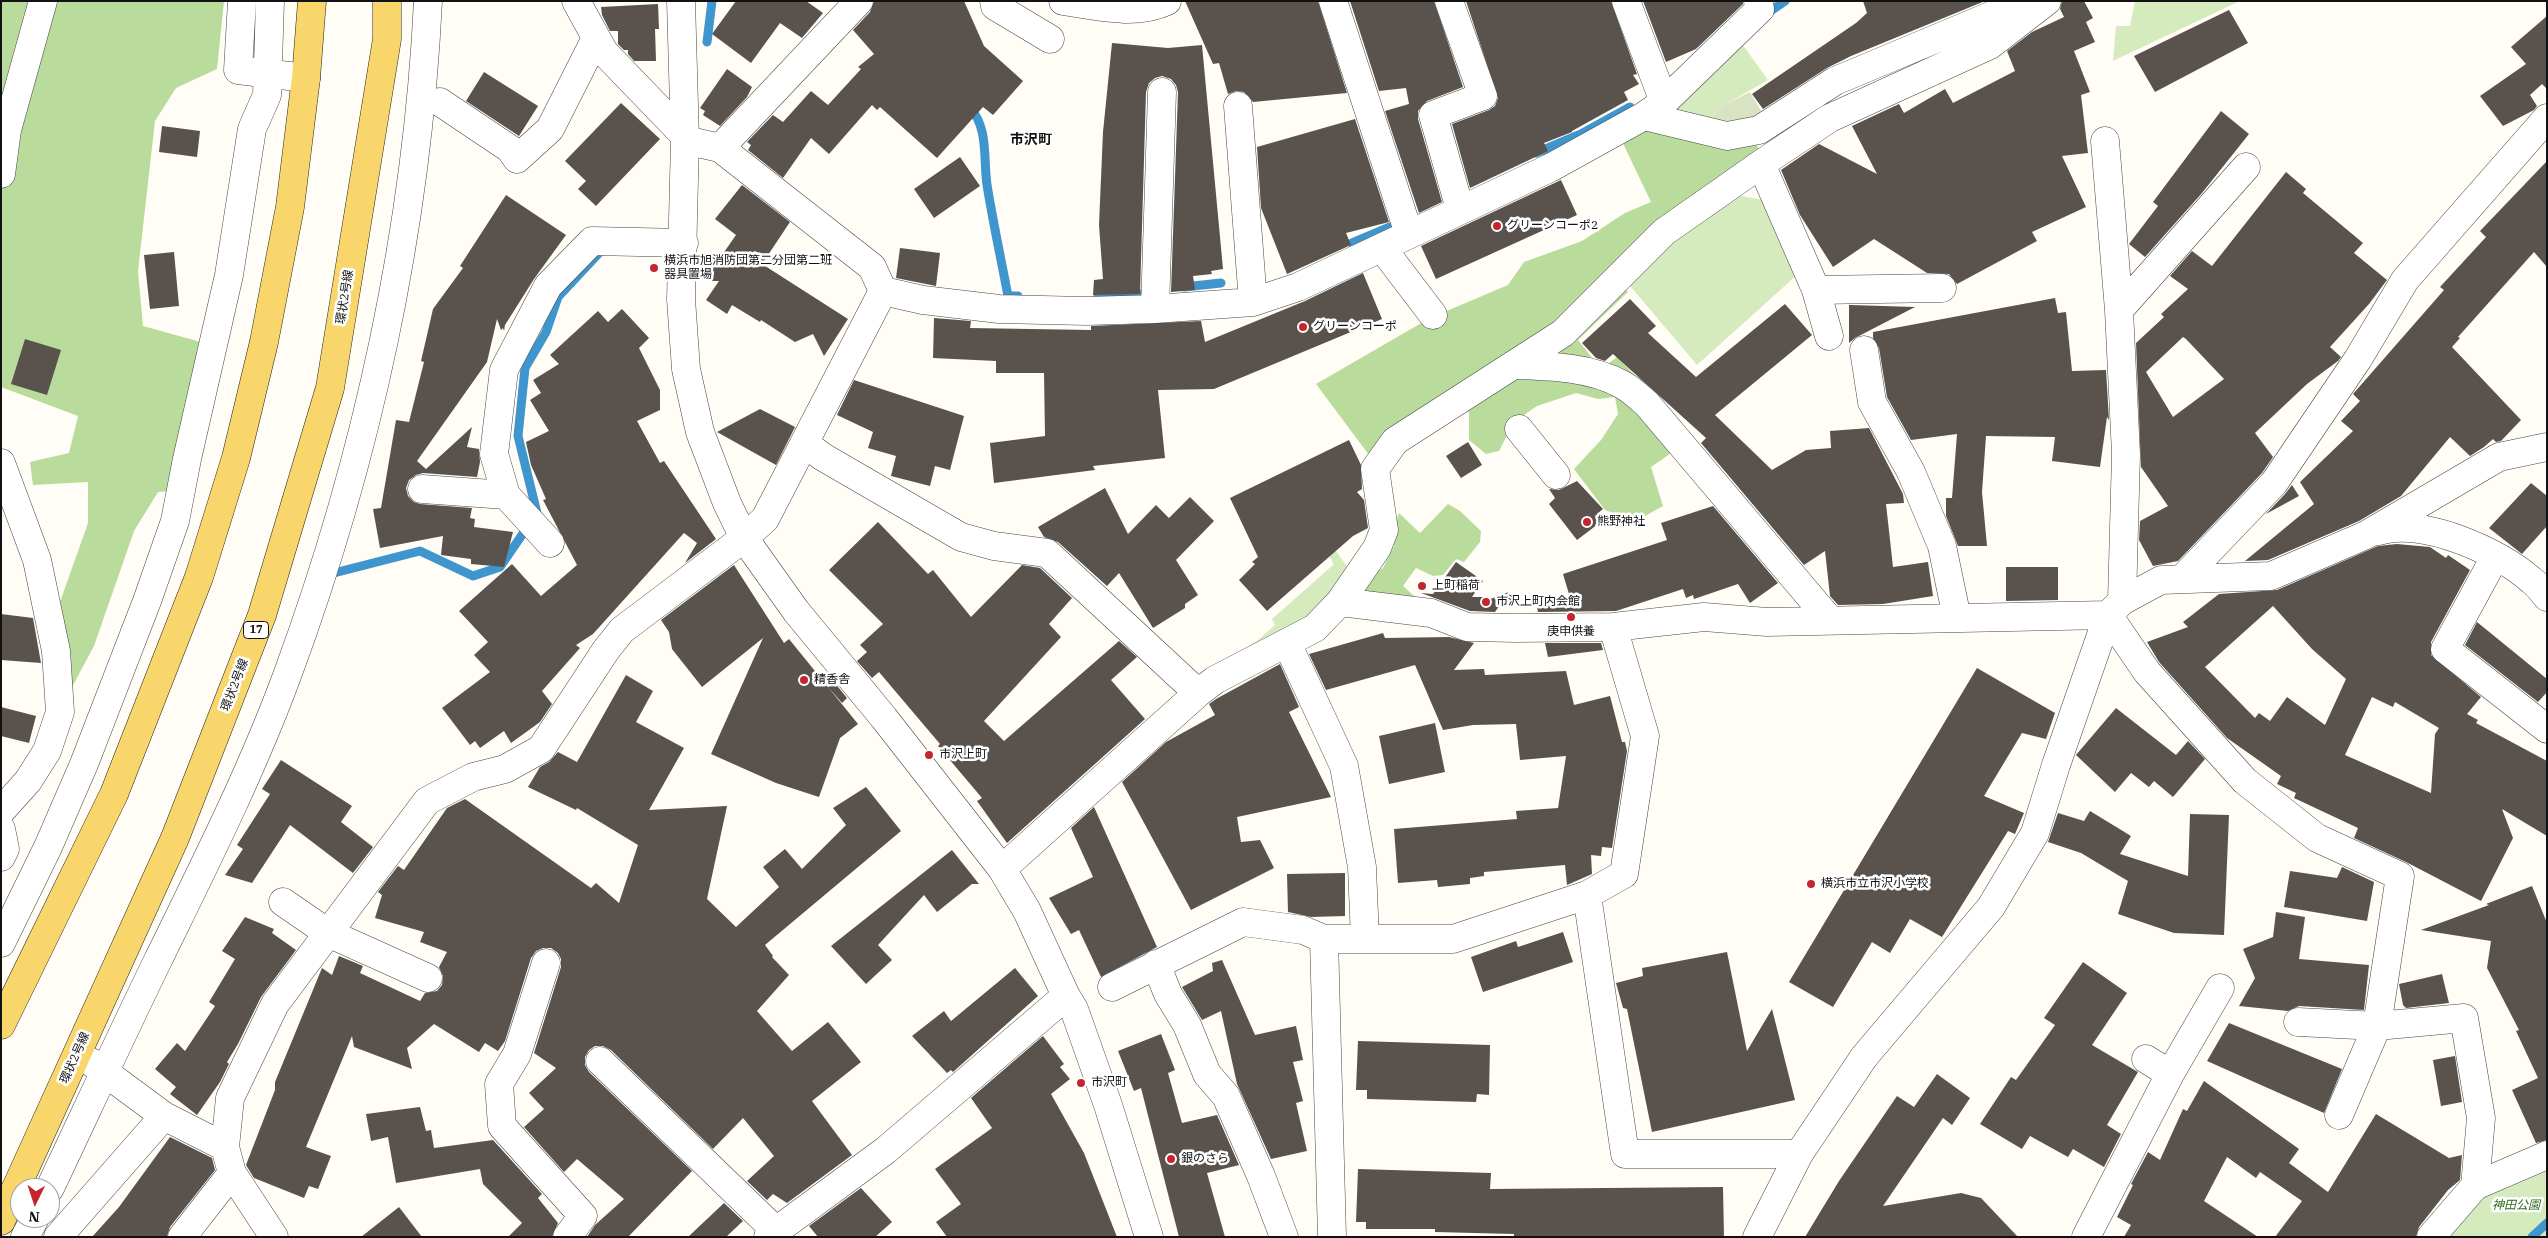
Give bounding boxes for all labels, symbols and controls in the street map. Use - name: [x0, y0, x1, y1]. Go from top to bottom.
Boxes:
- district label: 市沢町: [1010, 132, 1052, 148]
- place label: グリーンコーポ2: [1507, 219, 1598, 233]
- marker: グリーンコーポ2: [1491, 220, 1503, 232]
- place label: 横浜市旭消防団第二分団第二班 器具置場: [664, 254, 832, 282]
- marker: 横浜市旭消防団第二分団第二班 器具置場: [648, 262, 660, 274]
- street label: 環状2号線: [334, 269, 356, 325]
- place label: グリーンコーポ: [1313, 320, 1397, 334]
- marker: グリーンコーポ: [1297, 321, 1309, 333]
- place label: 熊野神社: [1597, 515, 1645, 529]
- marker: 熊野神社: [1581, 516, 1593, 528]
- place label: 上町稲荷: [1432, 579, 1480, 593]
- marker: 上町稲荷: [1416, 580, 1428, 592]
- place label: 市沢上町内会館: [1496, 595, 1580, 609]
- marker: 市沢上町内会館: [1480, 596, 1492, 608]
- marker: 庚申供養: [1565, 611, 1577, 623]
- road number: 17: [244, 622, 268, 638]
- place label: 庚申供養: [1547, 625, 1595, 639]
- street label: 環状2号線: [218, 657, 252, 713]
- place label: 精香舎: [814, 673, 850, 687]
- marker: 精香舎: [798, 674, 810, 686]
- place label: 市沢上町: [939, 748, 987, 762]
- marker: 市沢上町: [923, 749, 935, 761]
- place label: 横浜市立市沢小学校: [1821, 877, 1929, 891]
- marker: 横浜市立市沢小学校: [1805, 878, 1817, 890]
- street label: 環状2号線: [57, 1030, 93, 1086]
- place label: 市沢町: [1091, 1076, 1127, 1090]
- marker: 市沢町: [1075, 1077, 1087, 1089]
- place label: 銀のさら: [1181, 1152, 1229, 1166]
- marker: 銀のさら: [1165, 1153, 1177, 1165]
- north arrow: [10, 1178, 60, 1228]
- park label: 神田公園: [2492, 1199, 2540, 1213]
- text: N: [28, 1208, 40, 1226]

